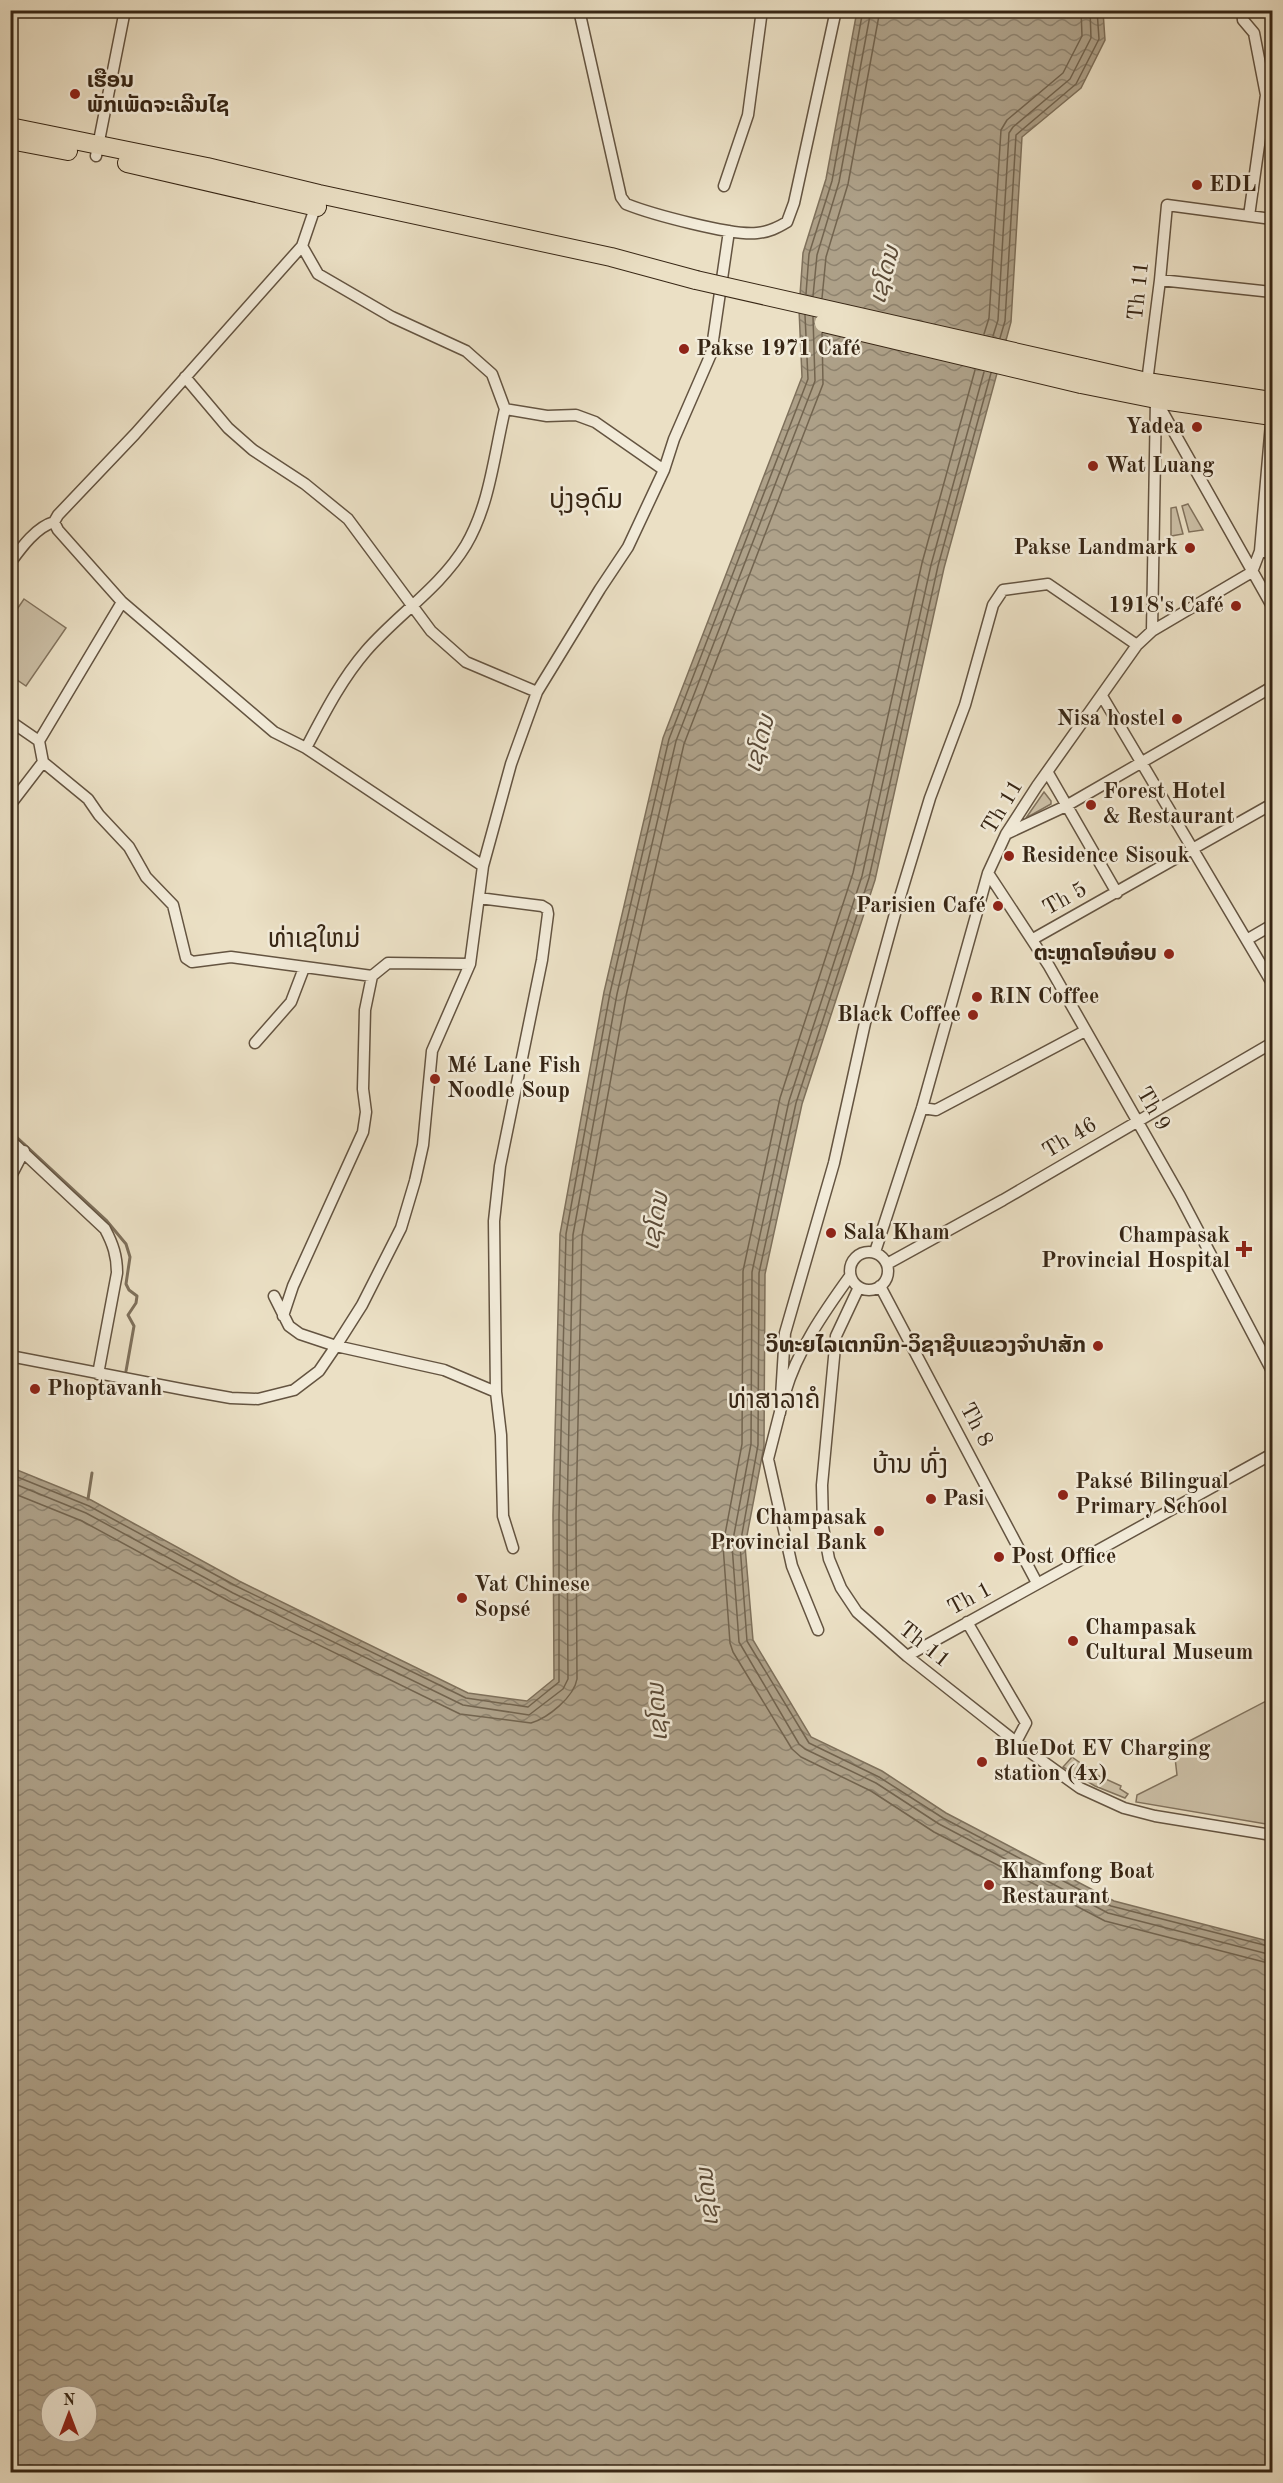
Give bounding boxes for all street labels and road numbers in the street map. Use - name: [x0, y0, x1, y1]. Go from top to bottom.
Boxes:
- street label: Th 11: [1125, 260, 1153, 322]
- street label: Th 11: [978, 776, 1028, 838]
- street label: Th 5: [1039, 878, 1091, 920]
- street label: Th 9: [1132, 1083, 1174, 1135]
- street label: Th 46: [1039, 1113, 1101, 1163]
- street label: Th 8: [955, 1399, 997, 1451]
- street label: Th 1: [944, 1578, 996, 1620]
- street label: Th 11: [894, 1618, 954, 1672]

